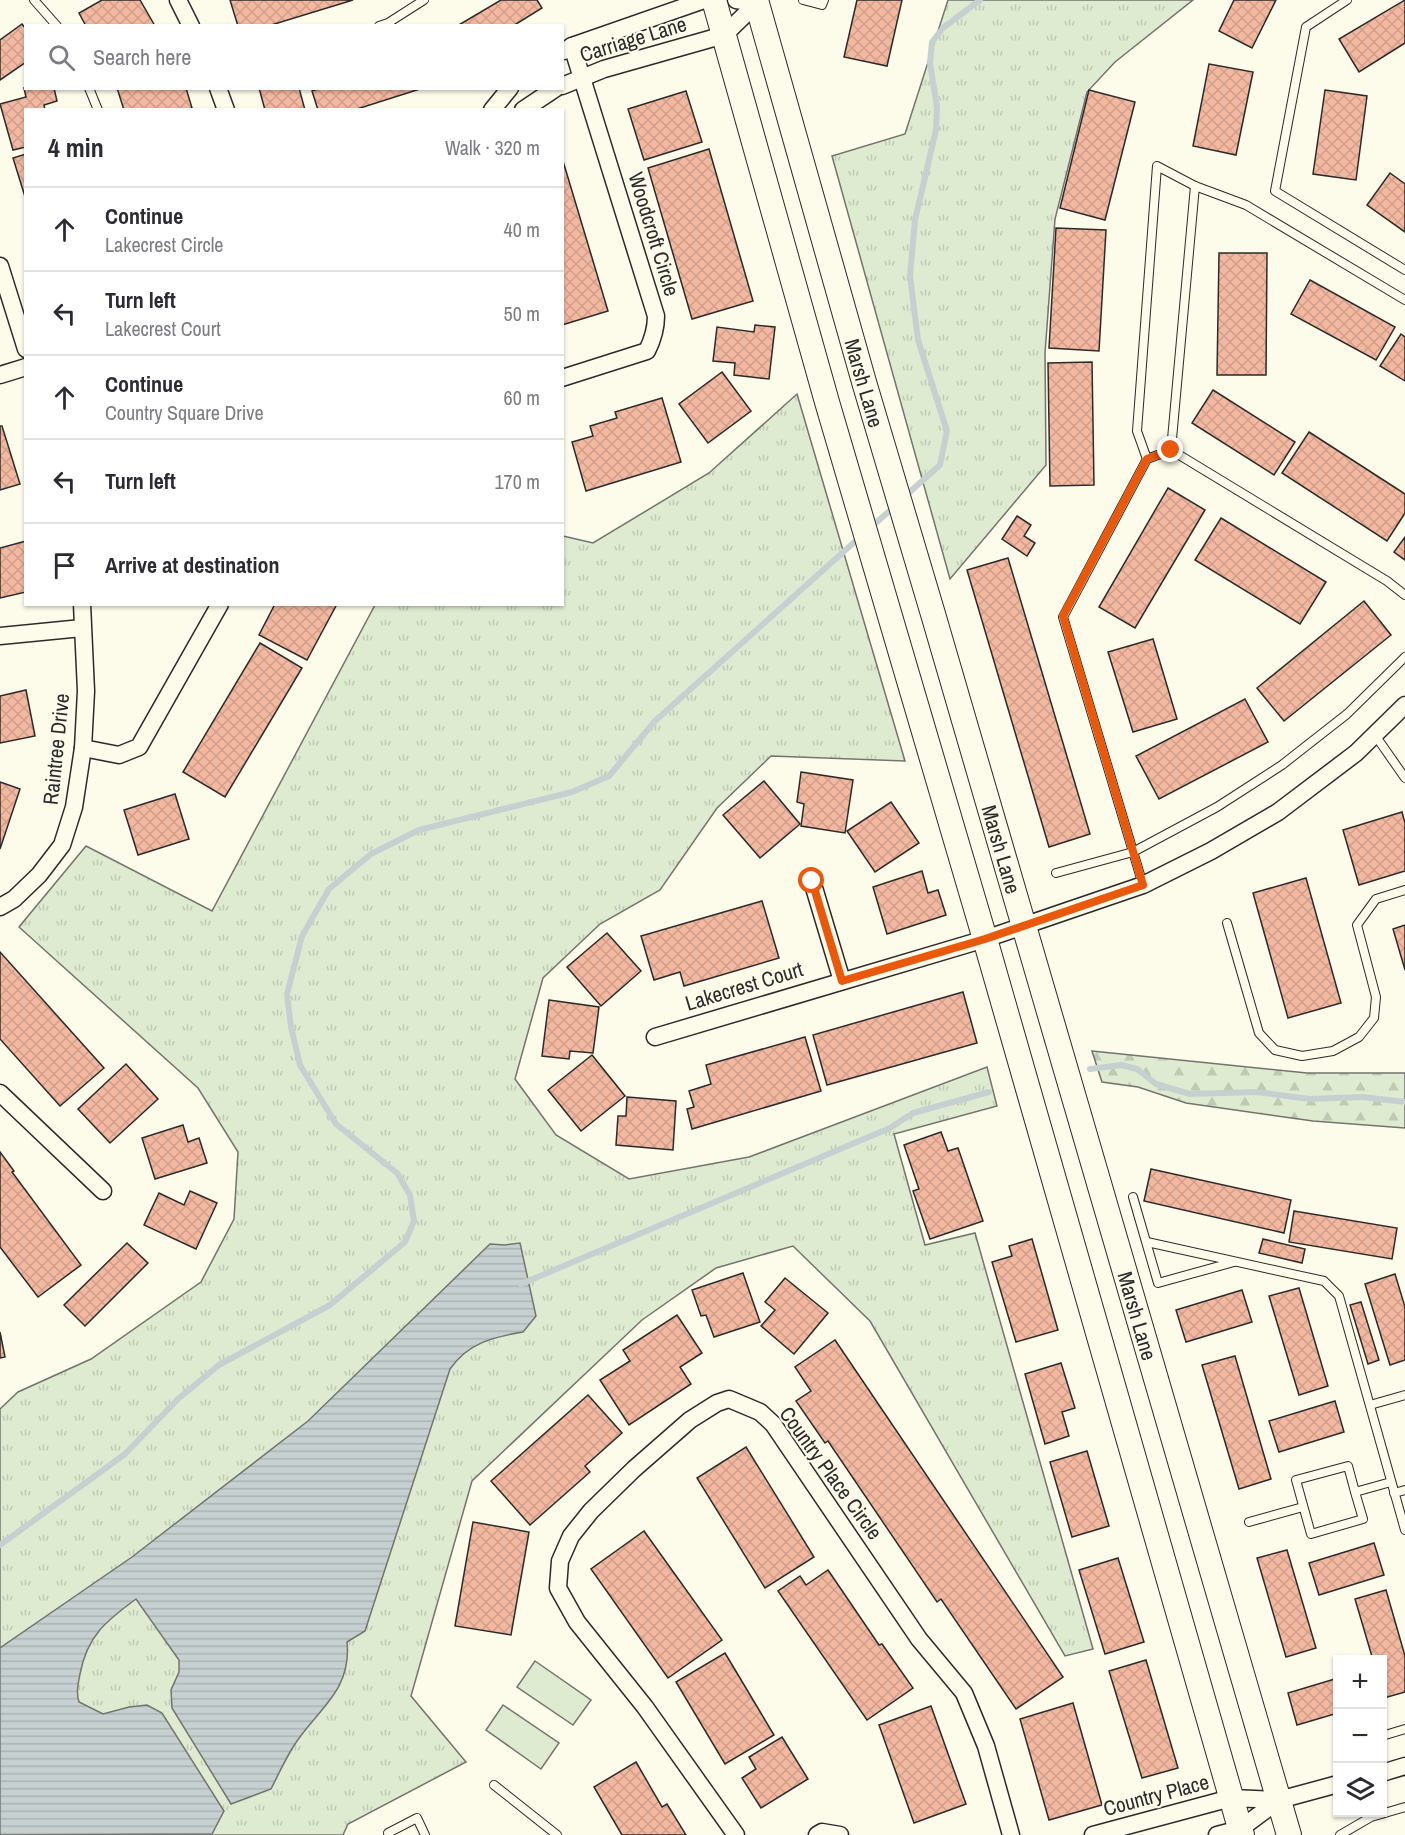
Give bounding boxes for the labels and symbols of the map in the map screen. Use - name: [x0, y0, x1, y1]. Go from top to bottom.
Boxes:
- street label: Carriage Lane: [576, 9, 690, 69]
- street label: Woodcroft Circle: [621, 169, 687, 299]
- street label: Marsh Lane: [838, 335, 891, 431]
- route end: [1157, 436, 1183, 462]
- street label: Raintree Drive: [36, 692, 76, 806]
- street label: Marsh Lane: [975, 801, 1028, 897]
- route start: [798, 867, 824, 893]
- street label: Lakecrest Court: [682, 954, 807, 1018]
- street label: Marsh Lane: [1111, 1268, 1164, 1363]
- street label: Country Place Circle: [773, 1401, 889, 1545]
- street label: Country Place: [1100, 1767, 1212, 1823]

